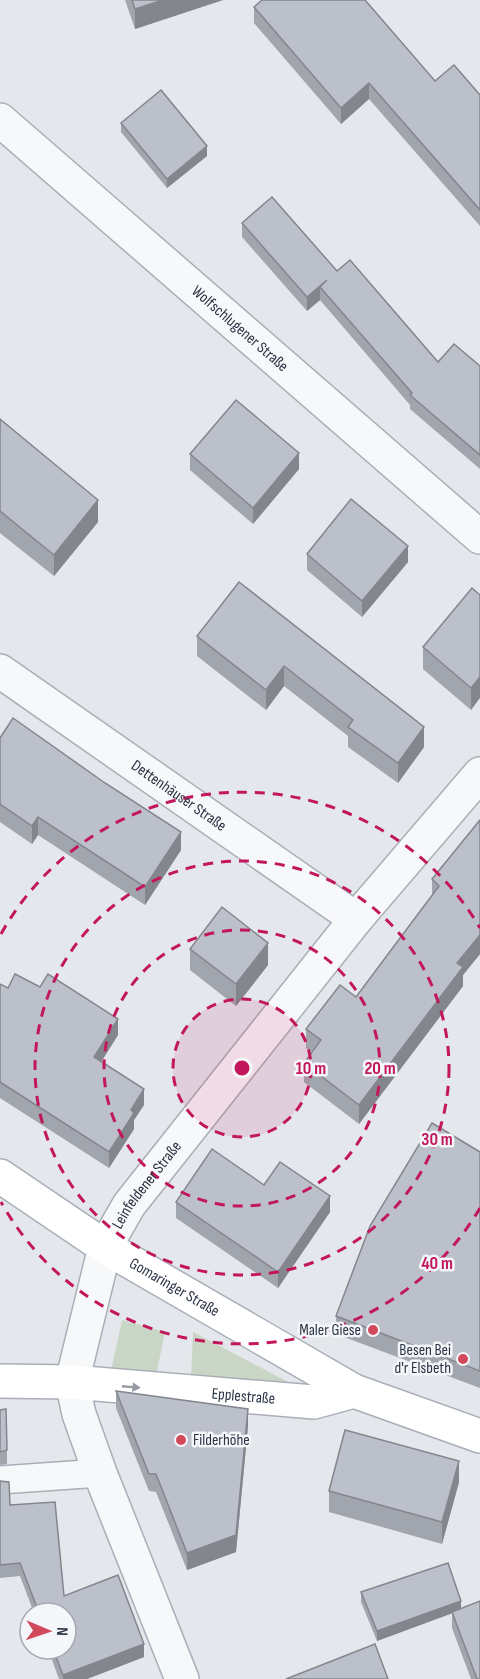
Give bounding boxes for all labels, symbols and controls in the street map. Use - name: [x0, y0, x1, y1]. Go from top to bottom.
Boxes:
- street label: Wolfschlugener Straße: [188, 281, 292, 376]
- street label: Dettenhäuser Straße: [128, 756, 230, 835]
- centre of rings: [232, 1058, 252, 1078]
- text: 10 m: [296, 1058, 326, 1079]
- text: 20 m: [364, 1058, 396, 1079]
- text: 30 m: [421, 1129, 453, 1150]
- street label: Leinfeldener Straße: [108, 1137, 186, 1232]
- text: 40 m: [421, 1253, 453, 1274]
- street label: Gomaringer Straße: [126, 1254, 223, 1321]
- place label: Maler Giese: [299, 1321, 361, 1340]
- marker: Maler Giese: [366, 1323, 380, 1337]
- place label: Besen Bei d'r Elsbeth: [395, 1341, 451, 1378]
- marker: Besen Bei d'r Elsbeth: [456, 1352, 470, 1366]
- one-way arrow: [121, 1382, 140, 1392]
- street label: Epplestraße: [211, 1384, 276, 1408]
- place label: Filderhöhe: [193, 1431, 250, 1450]
- marker: Filderhöhe: [174, 1433, 188, 1447]
- north arrow: [18, 1601, 78, 1661]
- text: N: [52, 1627, 71, 1636]

